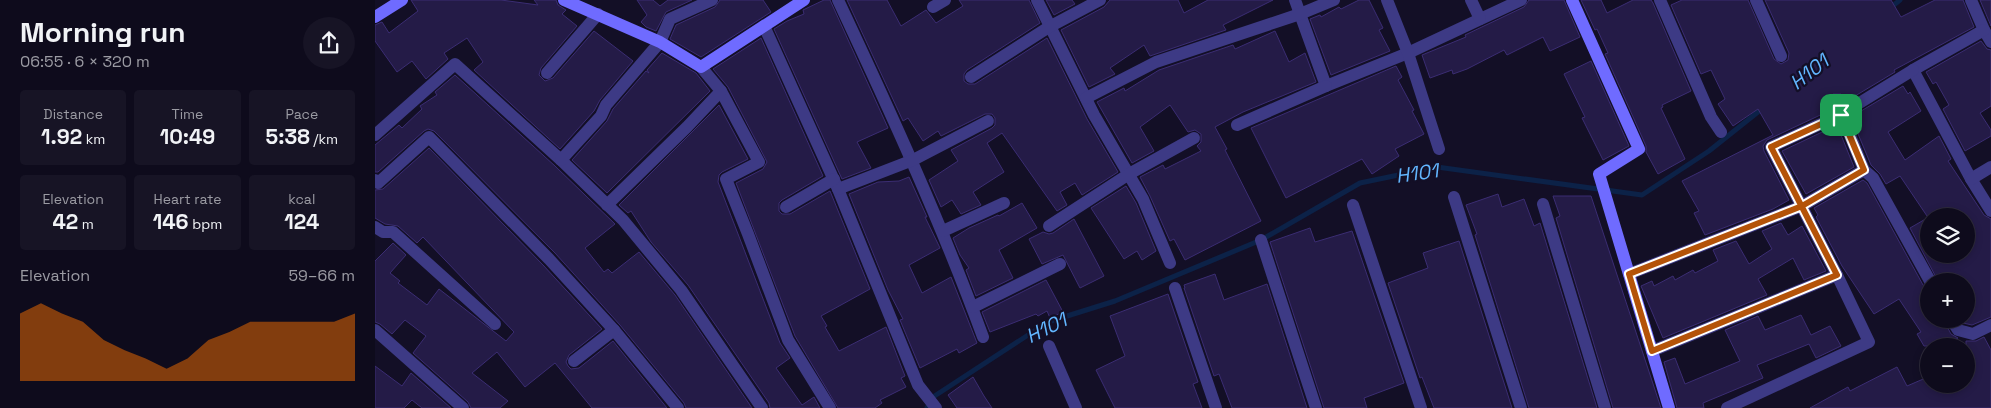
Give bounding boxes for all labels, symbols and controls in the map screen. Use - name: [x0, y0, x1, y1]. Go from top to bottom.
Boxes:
- text: Morning run: [20, 14, 185, 50]
- button: share: [303, 17, 355, 69]
- water label: H101: [1784, 47, 1836, 95]
- text: 06:55 · 6 × 320 m: [20, 51, 150, 72]
- pin: [1820, 94, 1862, 136]
- icon: arrive: [1827, 101, 1855, 129]
- text: Distance: [43, 105, 103, 123]
- text: Time: [172, 105, 203, 123]
- text: Pace: [285, 105, 318, 123]
- text: 1.92: [41, 123, 82, 150]
- text: 10:49: [160, 123, 215, 150]
- text: 5:38: [266, 123, 310, 150]
- text: km: [82, 130, 105, 148]
- text: /km: [310, 130, 338, 148]
- water label: H101: [1394, 157, 1443, 189]
- text: Elevation: [42, 190, 104, 208]
- text: Heart rate: [154, 190, 221, 208]
- text: kcal: [288, 190, 315, 208]
- text: 42: [52, 208, 78, 235]
- text: 146: [153, 208, 189, 235]
- text: 124: [284, 208, 319, 235]
- map controls: [1920, 208, 1975, 393]
- button: layers: [1920, 208, 1975, 263]
- text: m: [78, 215, 94, 233]
- text: bpm: [189, 215, 222, 233]
- text: Elevation: [20, 265, 90, 286]
- text: 59–66 m: [288, 265, 355, 286]
- button: +: [1920, 273, 1975, 328]
- water label: H101: [1021, 306, 1073, 349]
- button: −: [1920, 338, 1975, 393]

